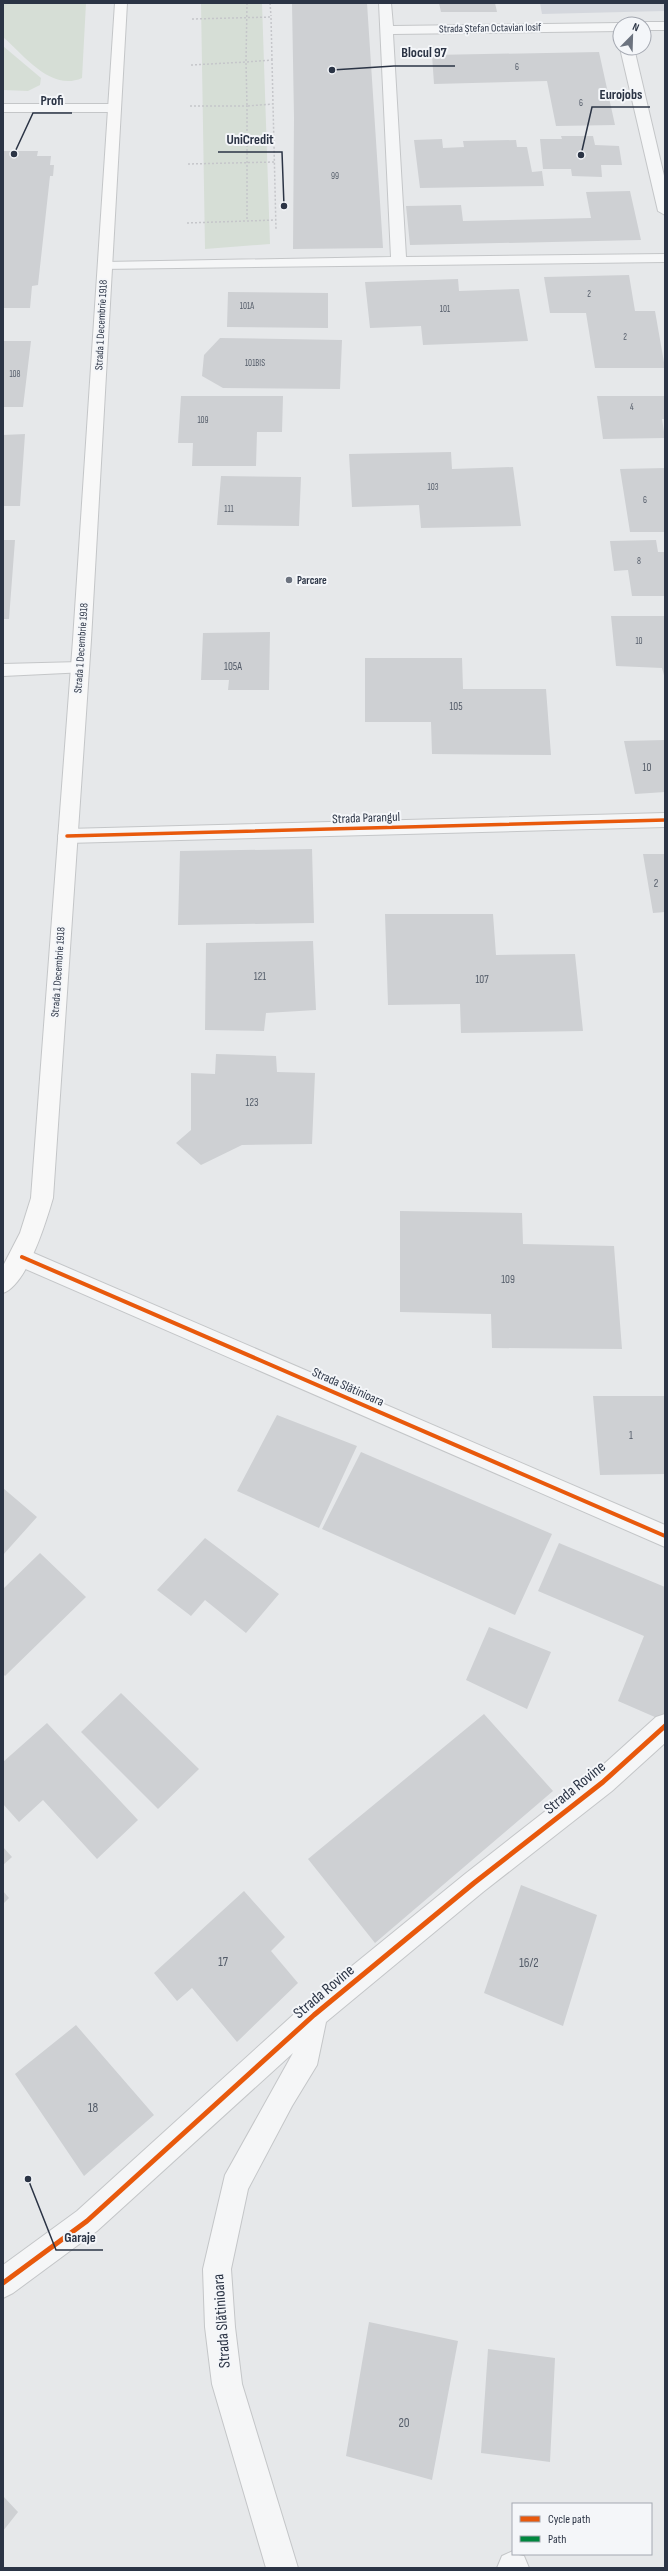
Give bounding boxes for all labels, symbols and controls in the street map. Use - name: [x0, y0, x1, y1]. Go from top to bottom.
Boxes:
- north arrow: [612, 16, 652, 56]
- text: N: [630, 20, 641, 34]
- street label: Strada Ștefan Octavian Iosif: [439, 21, 542, 35]
- callout: Blocul 97: [394, 40, 455, 66]
- text: Blocul 97: [401, 44, 448, 61]
- house number: 6: [515, 62, 519, 73]
- callout: Eurojobs: [592, 81, 650, 107]
- text: Eurojobs: [600, 86, 642, 103]
- callout: Profi: [33, 87, 72, 113]
- text: Profi: [40, 92, 64, 109]
- house number: 6: [579, 98, 583, 109]
- callout: UniCredit: [218, 126, 282, 152]
- text: UniCredit: [226, 131, 274, 148]
- house number: 99: [331, 171, 339, 182]
- street label: Strada 1 Decembrie 1918: [92, 279, 110, 371]
- house number: 2: [587, 289, 591, 300]
- house number: 101A: [240, 301, 254, 312]
- house number: 101: [440, 304, 451, 315]
- house number: 2: [623, 332, 627, 343]
- house number: 101BIS: [245, 358, 265, 369]
- house number: 108: [9, 369, 21, 380]
- house number: 4: [630, 402, 634, 413]
- house number: 109: [197, 415, 209, 426]
- house number: 103: [428, 482, 439, 493]
- house number: 6: [643, 495, 647, 506]
- house number: 111: [224, 504, 235, 515]
- house number: 8: [637, 556, 641, 567]
- place label: Parcare: [297, 574, 327, 587]
- marker: Parcare: [284, 575, 294, 585]
- street label: Strada 1 Decembrie 1918: [71, 602, 91, 694]
- house number: 10: [635, 636, 643, 647]
- house number: 105A: [224, 660, 242, 673]
- house number: 105: [449, 700, 463, 713]
- house number: 10: [643, 761, 651, 774]
- street label: Strada Parangul: [332, 809, 400, 827]
- house number: 2: [654, 877, 659, 890]
- street label: Strada 1 Decembrie 1918: [48, 926, 68, 1018]
- house number: 121: [254, 970, 266, 983]
- house number: 107: [475, 973, 489, 986]
- house number: 123: [245, 1096, 259, 1109]
- house number: 109: [501, 1273, 515, 1286]
- street label: Strada Slătinioara: [310, 1364, 386, 1410]
- house number: 1: [629, 1429, 633, 1442]
- street label: Strada Rovine: [540, 1757, 610, 1819]
- house number: 17: [218, 1954, 229, 1970]
- house number: 16/2: [519, 1955, 539, 1971]
- street label: Strada Rovine: [290, 1961, 358, 2023]
- house number: 18: [88, 2100, 98, 2116]
- callout: Garaje: [56, 2224, 103, 2250]
- text: Garaje: [64, 2229, 96, 2246]
- street label: Strada Slătinioara: [209, 2273, 235, 2369]
- house number: 20: [398, 2415, 410, 2431]
- legend: [512, 2503, 652, 2555]
- text: Cycle path: [548, 2512, 590, 2527]
- text: Path: [548, 2532, 566, 2547]

